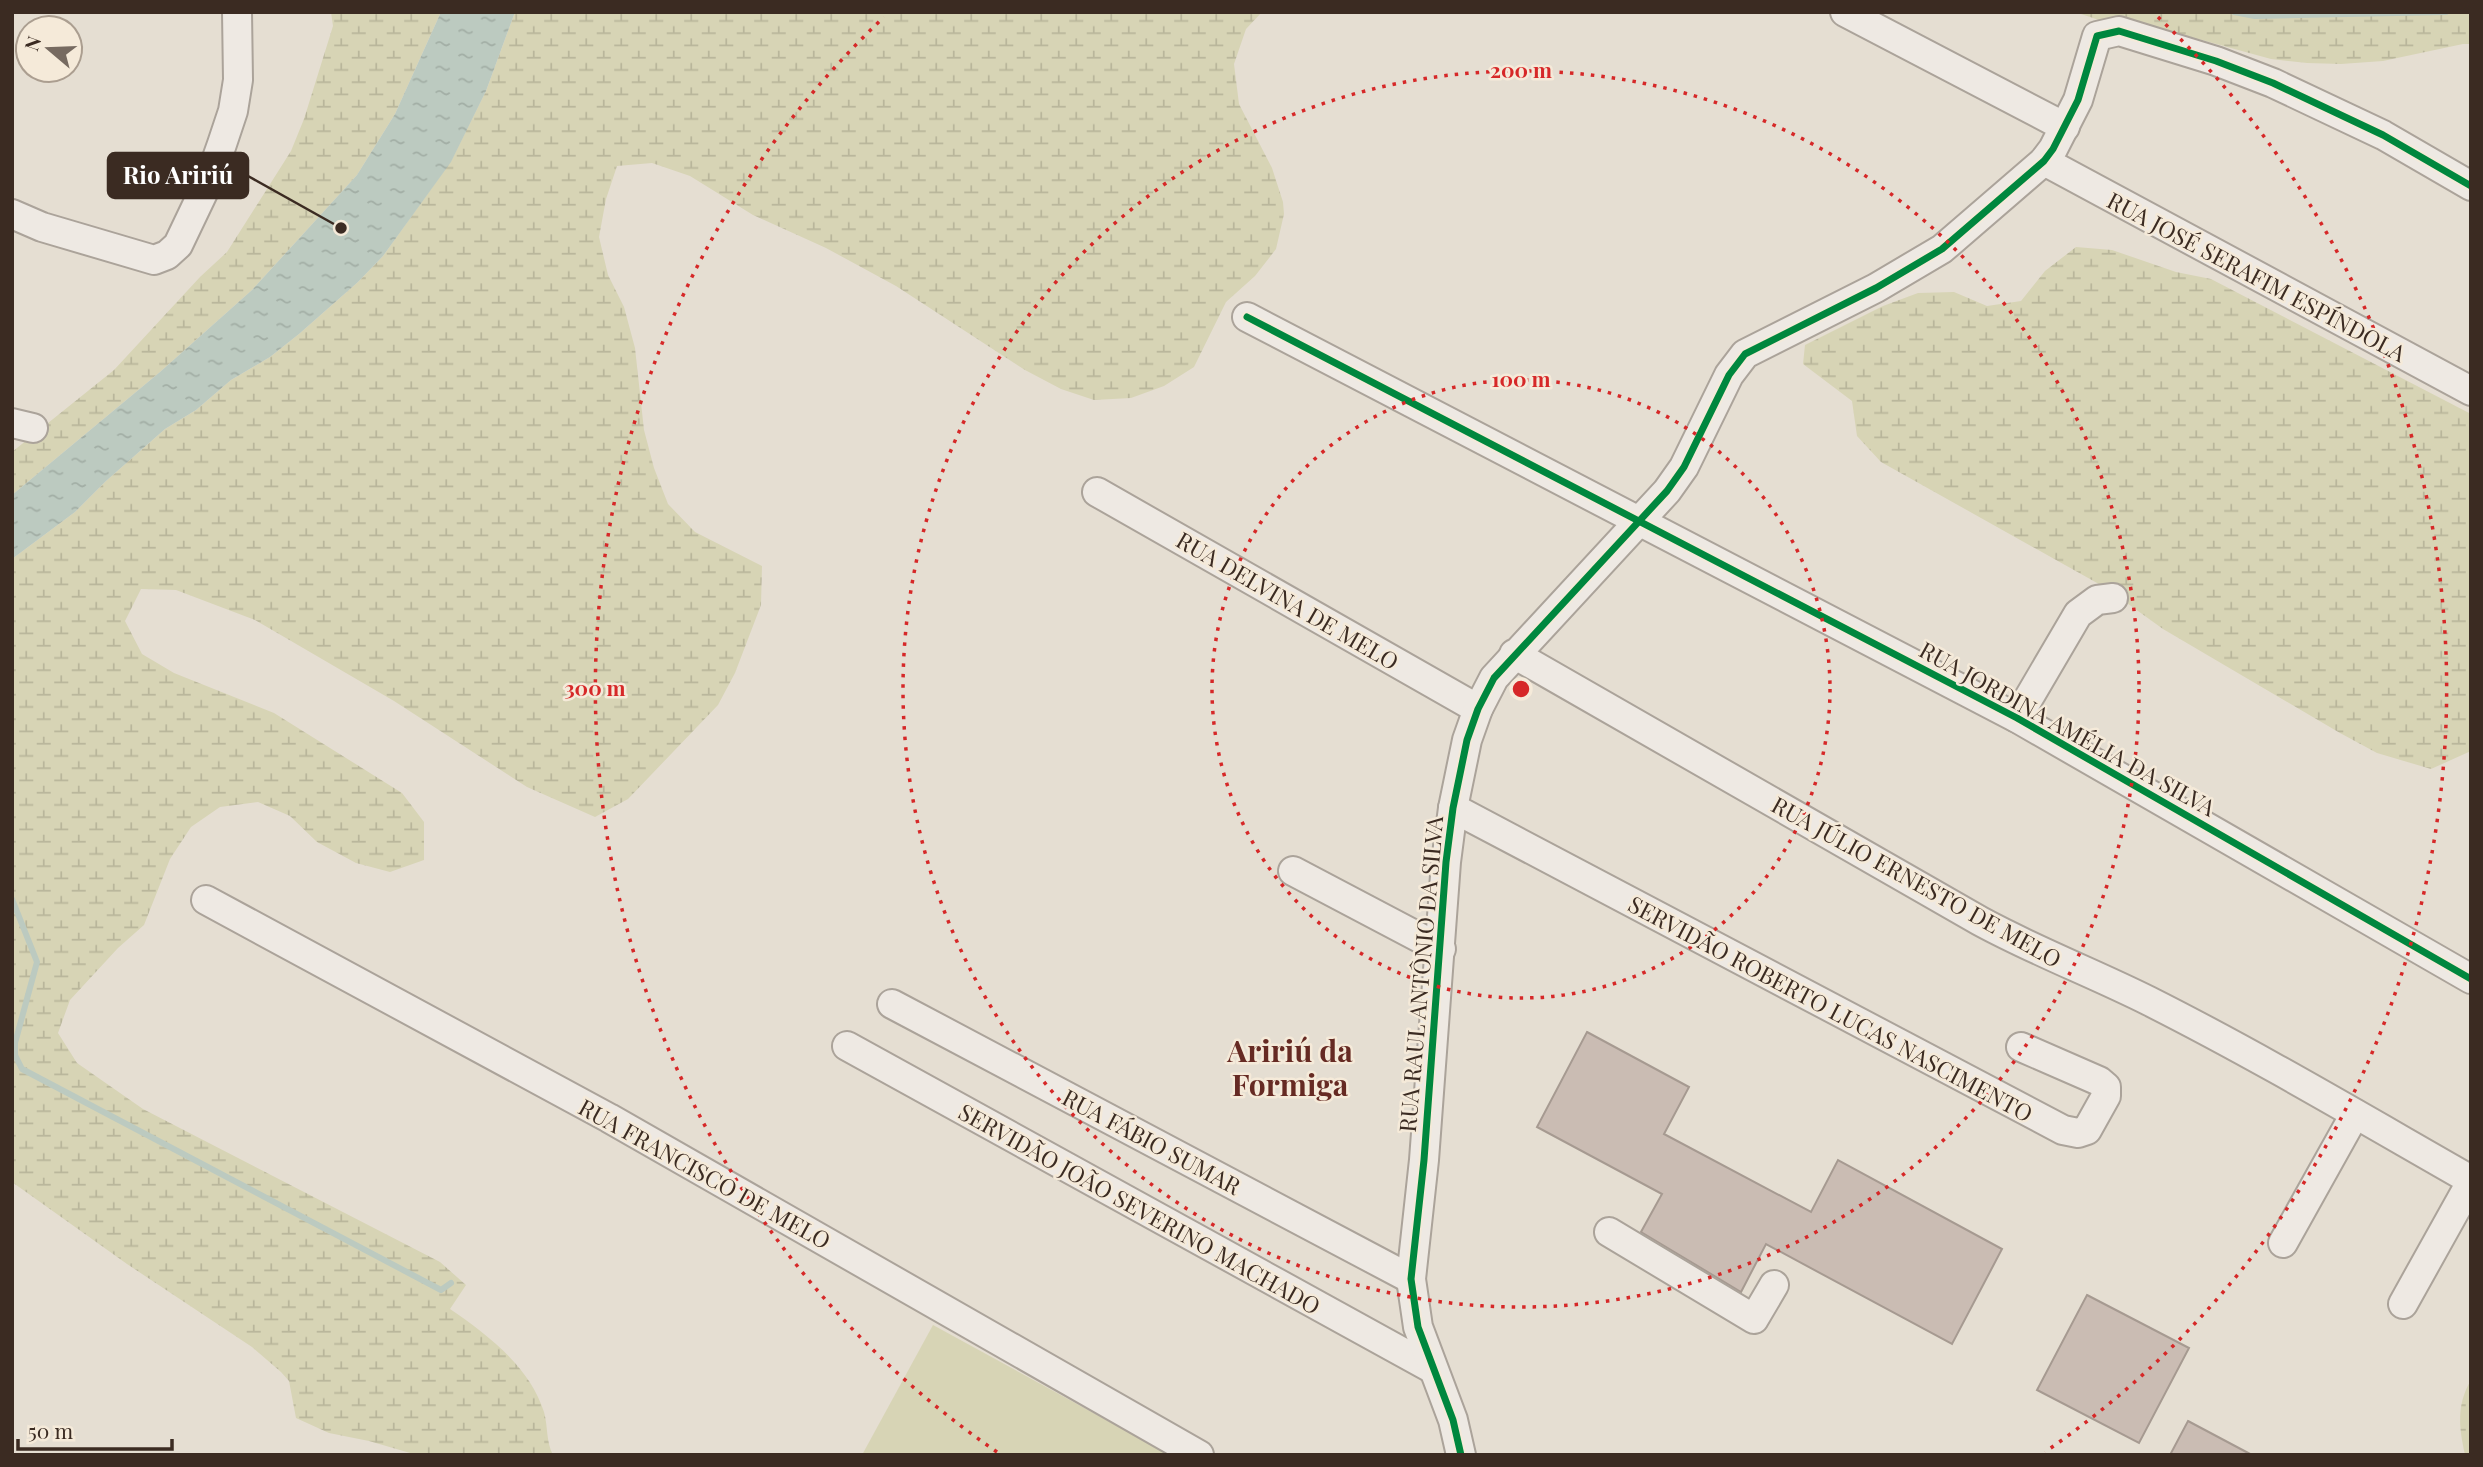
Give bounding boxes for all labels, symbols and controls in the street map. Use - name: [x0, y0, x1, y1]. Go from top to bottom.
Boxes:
- north arrow: [14, 14, 84, 84]
- text: N: [17, 32, 47, 54]
- text: 200 m: [1490, 55, 1552, 83]
- callout: Rio Aririú: [108, 153, 248, 198]
- text: Rio Aririú: [123, 158, 234, 190]
- street label: RUA JOSÉ SERAFIM ESPÍNDOLA: [2102, 184, 2412, 368]
- text: 100 m: [1491, 364, 1551, 392]
- street label: RUA DELVINA DE MELO: [1171, 524, 1405, 676]
- street label: RUA JORDINA AMÉLIA DA SILVA: [1914, 633, 2222, 823]
- text: 300 m: [564, 673, 626, 701]
- centre of rings: [1509, 677, 1533, 701]
- street label: RUA JÚLIO ERNESTO DE MELO: [1767, 788, 2067, 974]
- street label: RUA RAUL ANTÔNIO DA SILVA: [1391, 814, 1449, 1133]
- street label: SERVIDÃO ROBERTO LUCAS NASCIMENTO: [1623, 888, 2039, 1128]
- district label: Aririú da Formiga: [1226, 1030, 1353, 1104]
- street label: RUA FÁBIO SUMAR: [1057, 1081, 1248, 1202]
- street label: RUA FRANCISCO DE MELO: [574, 1091, 836, 1255]
- street label: SERVIDÃO JOÃO SEVERINO MACHADO: [954, 1095, 1326, 1321]
- scale bar: [18, 1408, 172, 1452]
- text: 50 m: [28, 1416, 74, 1444]

